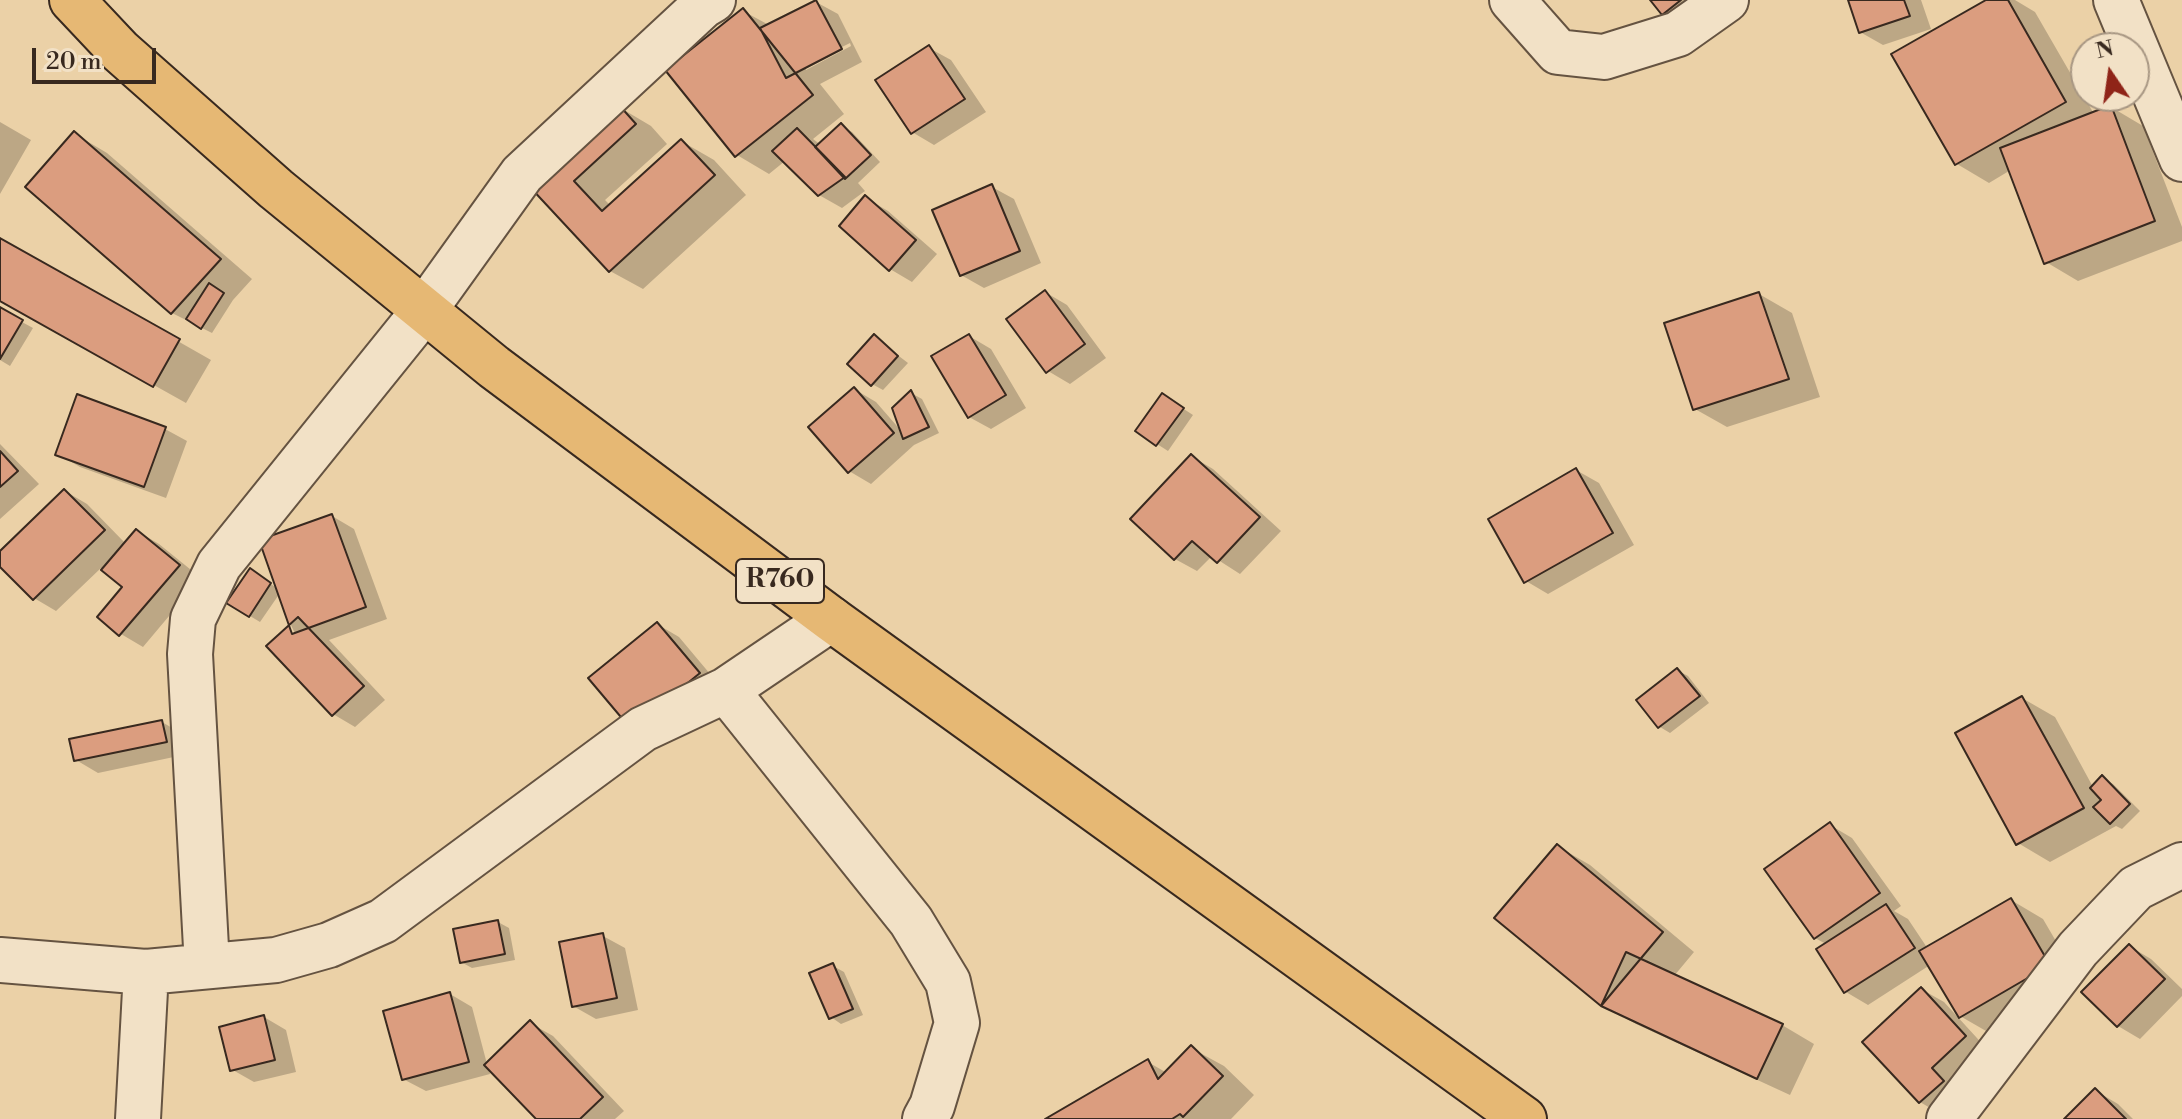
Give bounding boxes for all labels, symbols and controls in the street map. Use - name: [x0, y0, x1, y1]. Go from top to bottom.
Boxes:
- scale bar: [36, 32, 160, 82]
- north arrow: [2070, 32, 2150, 112]
- text: N: [2093, 35, 2116, 65]
- text: 20 m: [46, 47, 102, 77]
- road number: R760: [736, 559, 824, 603]

